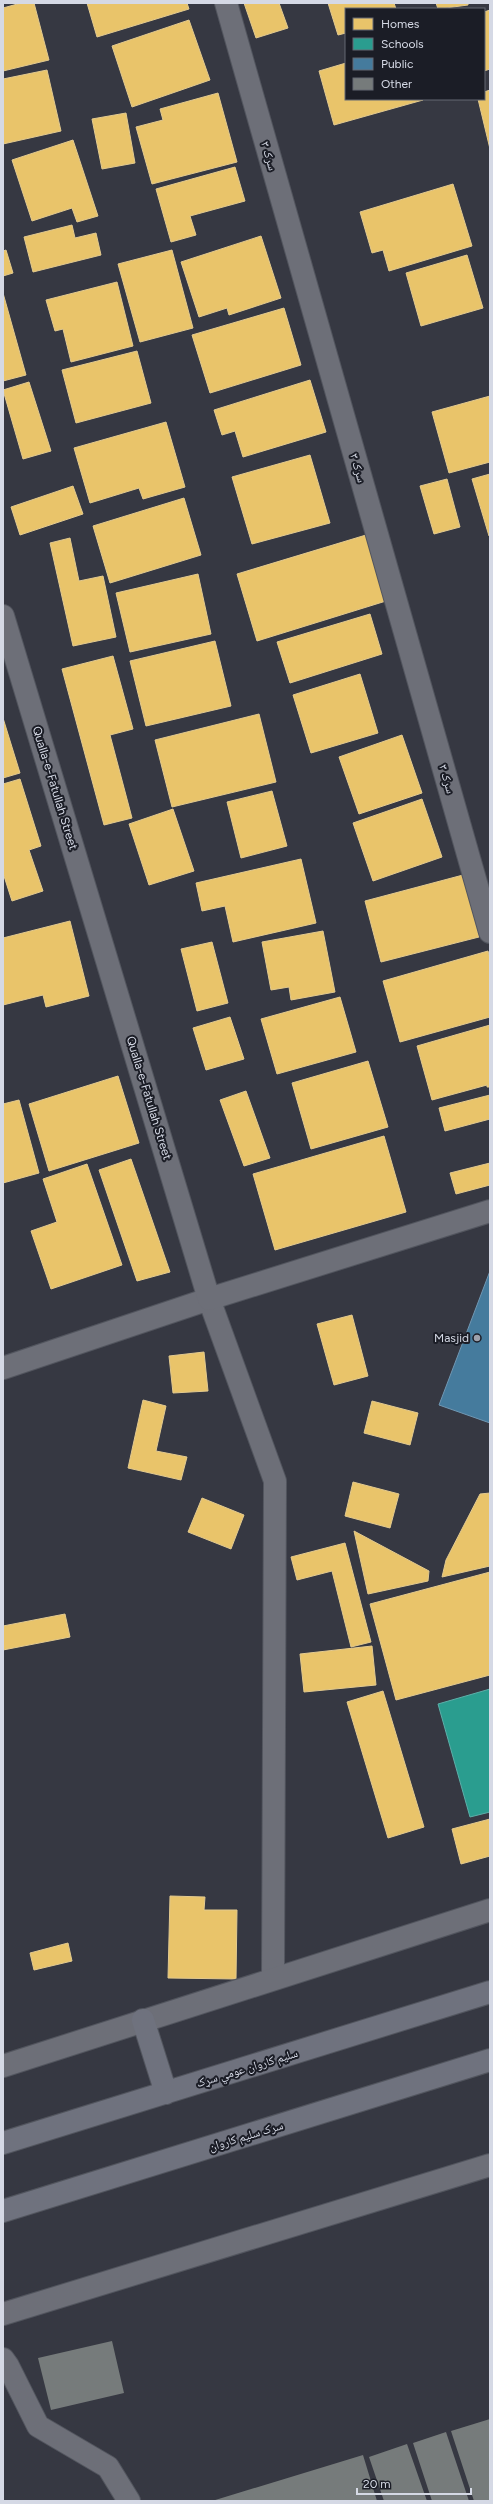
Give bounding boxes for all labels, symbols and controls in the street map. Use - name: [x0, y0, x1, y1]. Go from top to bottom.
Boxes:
- legend: [345, 8, 485, 100]
- text: Homes: [381, 17, 420, 31]
- text: Schools: [381, 37, 424, 51]
- text: Public: [381, 57, 414, 71]
- text: Other: [381, 77, 412, 91]
- street label: سرک ۳: [258, 140, 280, 172]
- street label: سرک ۳: [347, 452, 369, 484]
- street label: Qualla-e-Fatullah Street: [30, 724, 81, 852]
- street label: سرک ۳: [436, 763, 458, 795]
- street label: Qualla-e-Fatullah Street: [124, 1034, 175, 1162]
- place label: Masjid: [434, 1331, 469, 1345]
- marker: Masjid: [472, 1333, 482, 1343]
- street label: سلیم کاروان عومي سړک: [195, 2046, 300, 2093]
- street label: سرک سلیم کاروان: [207, 2118, 285, 2155]
- scale bar: [357, 2470, 471, 2496]
- text: 20 m: [363, 2477, 391, 2491]

